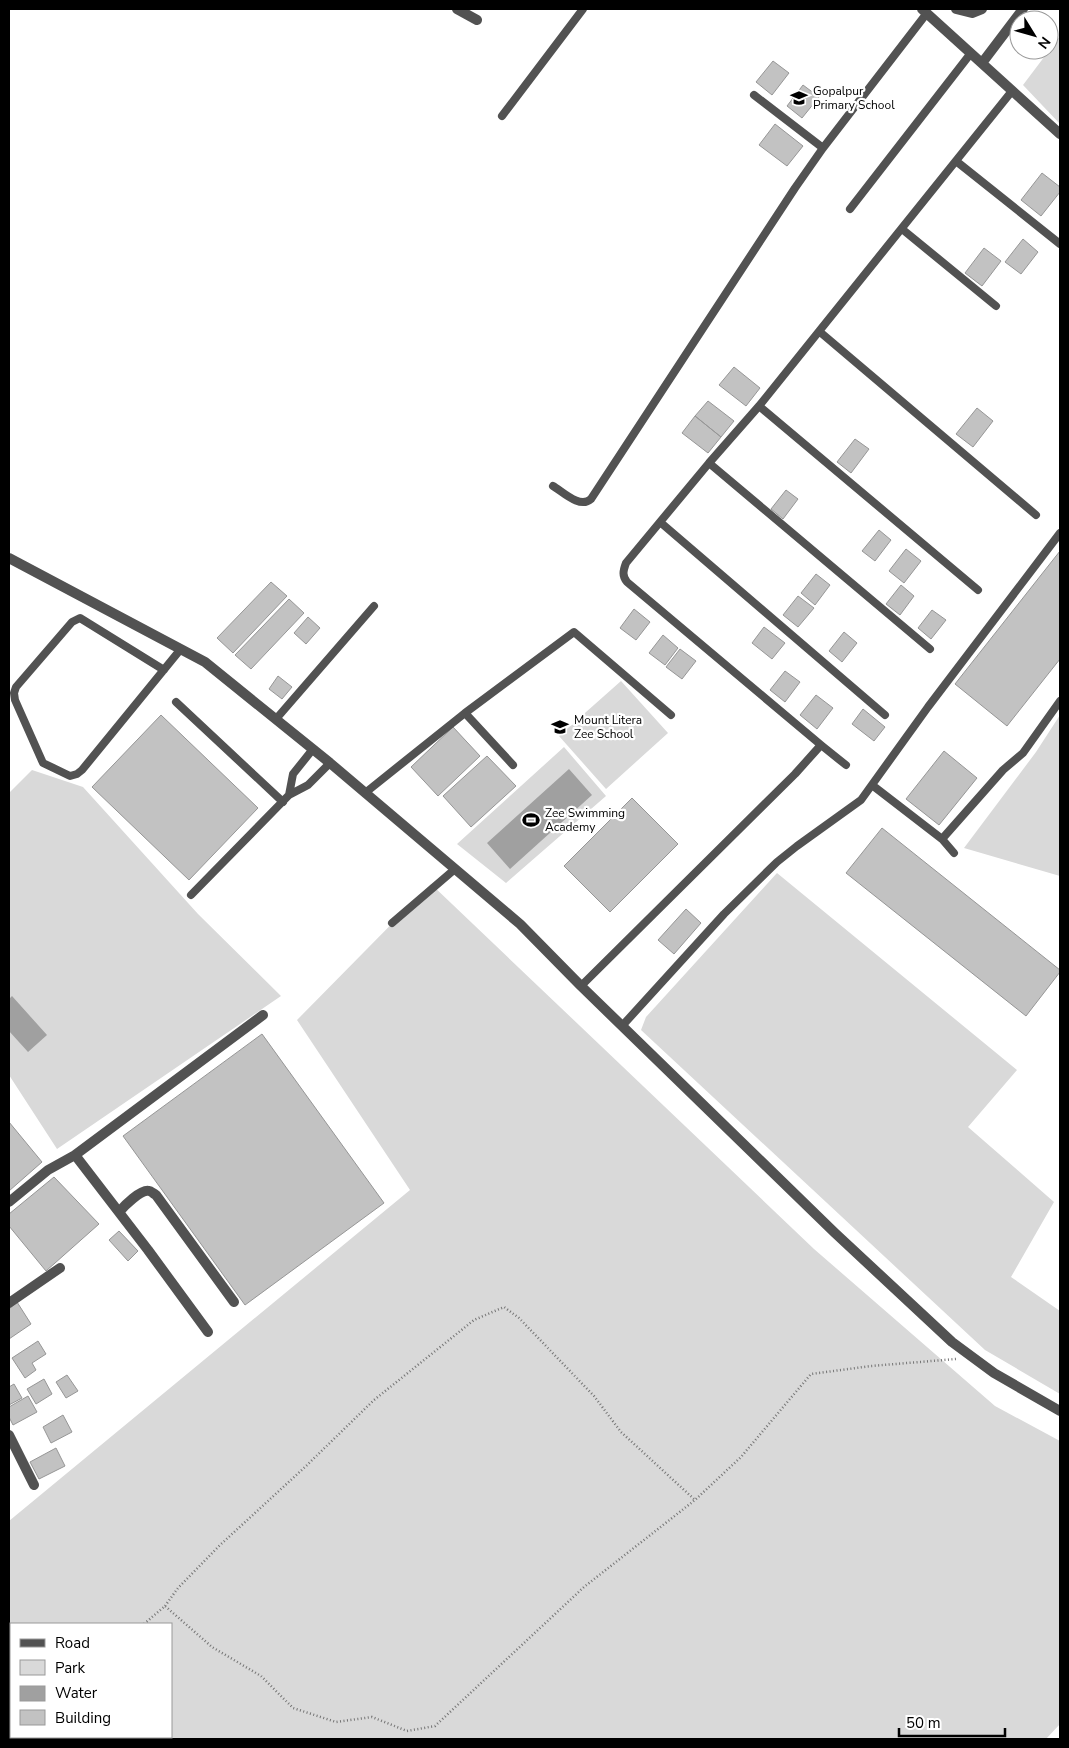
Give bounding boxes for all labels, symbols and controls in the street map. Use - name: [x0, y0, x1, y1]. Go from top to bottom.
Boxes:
- north arrow: [1009, 10, 1059, 60]
- text: N: [1033, 33, 1055, 52]
- place label: Gopalpur Primary School: [813, 83, 895, 113]
- school or university icon: Gopalpur Primary School: [789, 88, 809, 108]
- place label: Mount Litera Zee School: [574, 712, 642, 742]
- school or university icon: Mount Litera Zee School: [550, 717, 570, 737]
- place label: Zee Swimming Academy: [545, 805, 625, 835]
- sports icon: Zee Swimming Academy: [521, 810, 541, 830]
- legend: [10, 1623, 172, 1738]
- text: Road: [55, 1633, 90, 1653]
- text: Park: [55, 1658, 85, 1678]
- text: Water: [55, 1683, 98, 1703]
- scale bar: [899, 1706, 1005, 1738]
- text: Building: [55, 1708, 111, 1728]
- text: 50 m: [906, 1713, 941, 1733]

